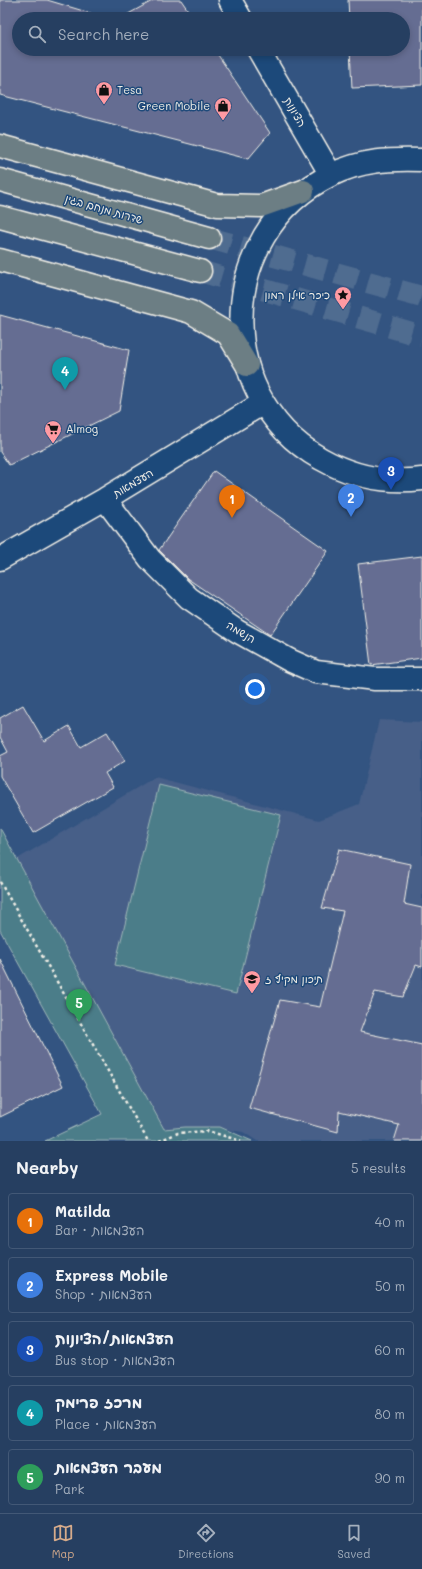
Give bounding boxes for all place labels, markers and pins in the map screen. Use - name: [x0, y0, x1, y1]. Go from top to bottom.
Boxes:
- shop icon: Tesa: [94, 80, 114, 105]
- place label: Tesa: [117, 82, 142, 97]
- shop icon: Green Mobile: [213, 96, 233, 121]
- place label: Green Mobile: [138, 98, 210, 113]
- place icon: כיכר אילן רמון: [333, 285, 353, 310]
- place label: כיכר אילן רמון: [265, 287, 330, 302]
- pin: 4: [52, 357, 78, 390]
- supermarket icon: Almog: [43, 419, 63, 444]
- place label: Almog: [66, 421, 98, 436]
- pin: 3: [378, 457, 404, 490]
- pin: 2: [338, 484, 364, 517]
- pin: 1: [219, 485, 245, 518]
- school or university icon: תיכון מקיף ז: [242, 969, 262, 994]
- place label: תיכון מקיף ז: [265, 971, 323, 986]
- pin: 5: [66, 989, 92, 1022]

